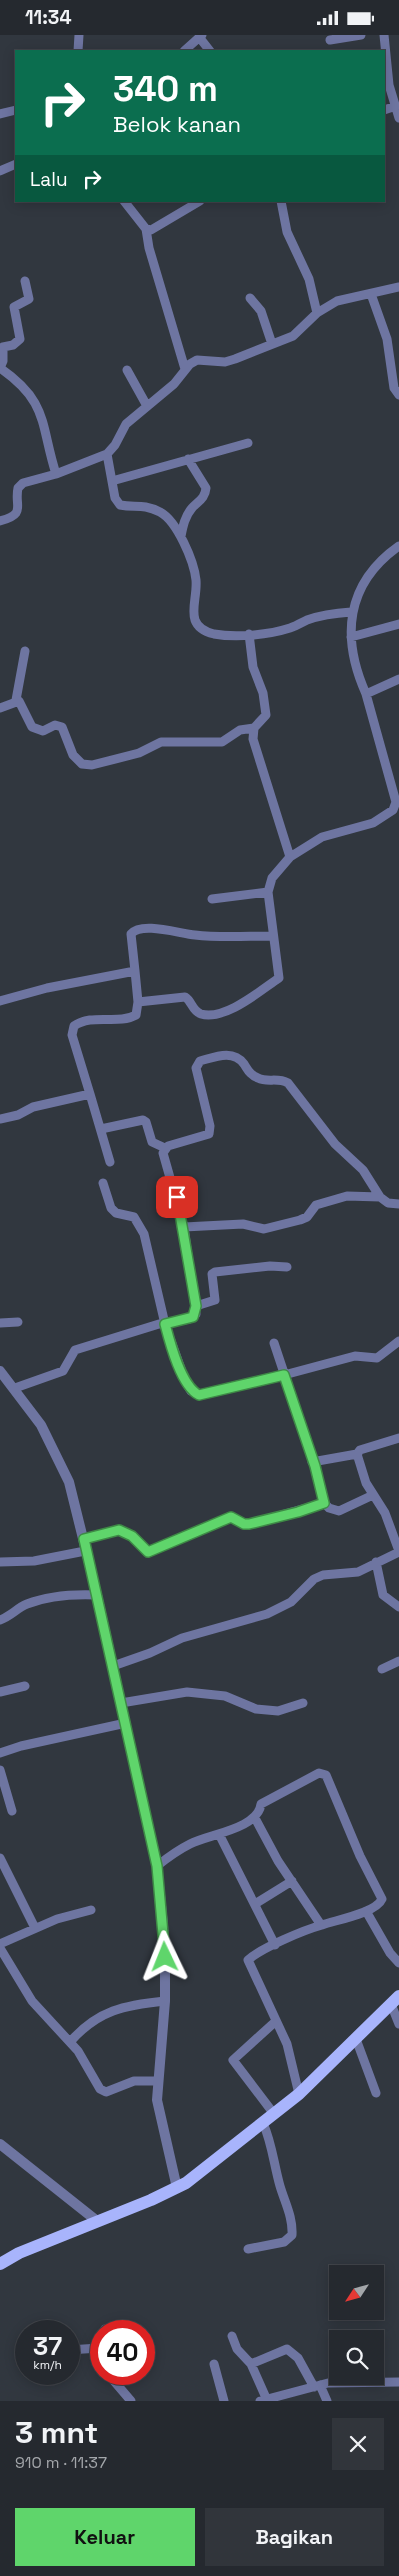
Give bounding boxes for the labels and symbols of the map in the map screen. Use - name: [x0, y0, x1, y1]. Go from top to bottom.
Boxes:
- pin: [156, 1176, 198, 1218]
- position arrow: [138, 1930, 190, 1982]
- north arrow: [329, 2265, 384, 2320]
- speed limit sign: 40: [90, 2320, 155, 2385]

